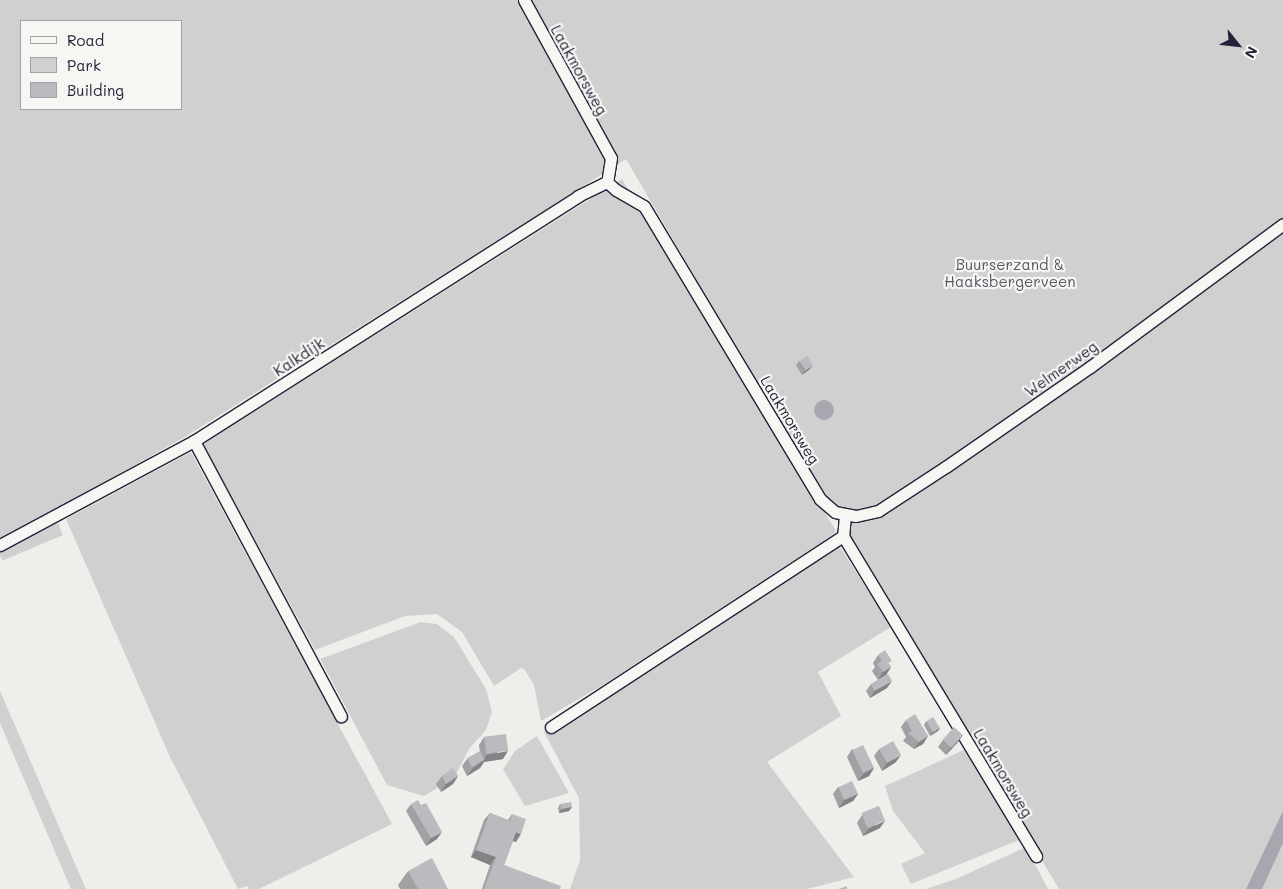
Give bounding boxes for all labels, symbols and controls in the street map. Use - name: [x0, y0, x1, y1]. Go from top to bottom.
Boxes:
- legend: [20, 20, 182, 110]
- north arrow: [1213, 20, 1263, 70]
- street label: Laakmorsweg: [547, 22, 611, 118]
- text: Road: [67, 30, 104, 50]
- text: N: [1241, 43, 1262, 62]
- text: Park: [67, 55, 101, 75]
- text: Building: [67, 80, 124, 100]
- park label: Buurserzand & Haaksbergerveen: [944, 255, 1076, 290]
- street label: Kalkdijk: [270, 334, 328, 380]
- street label: Welmerweg: [1021, 337, 1101, 401]
- street label: Laakmorsweg: [757, 373, 823, 467]
- street label: Laakmorsweg: [970, 726, 1036, 820]

